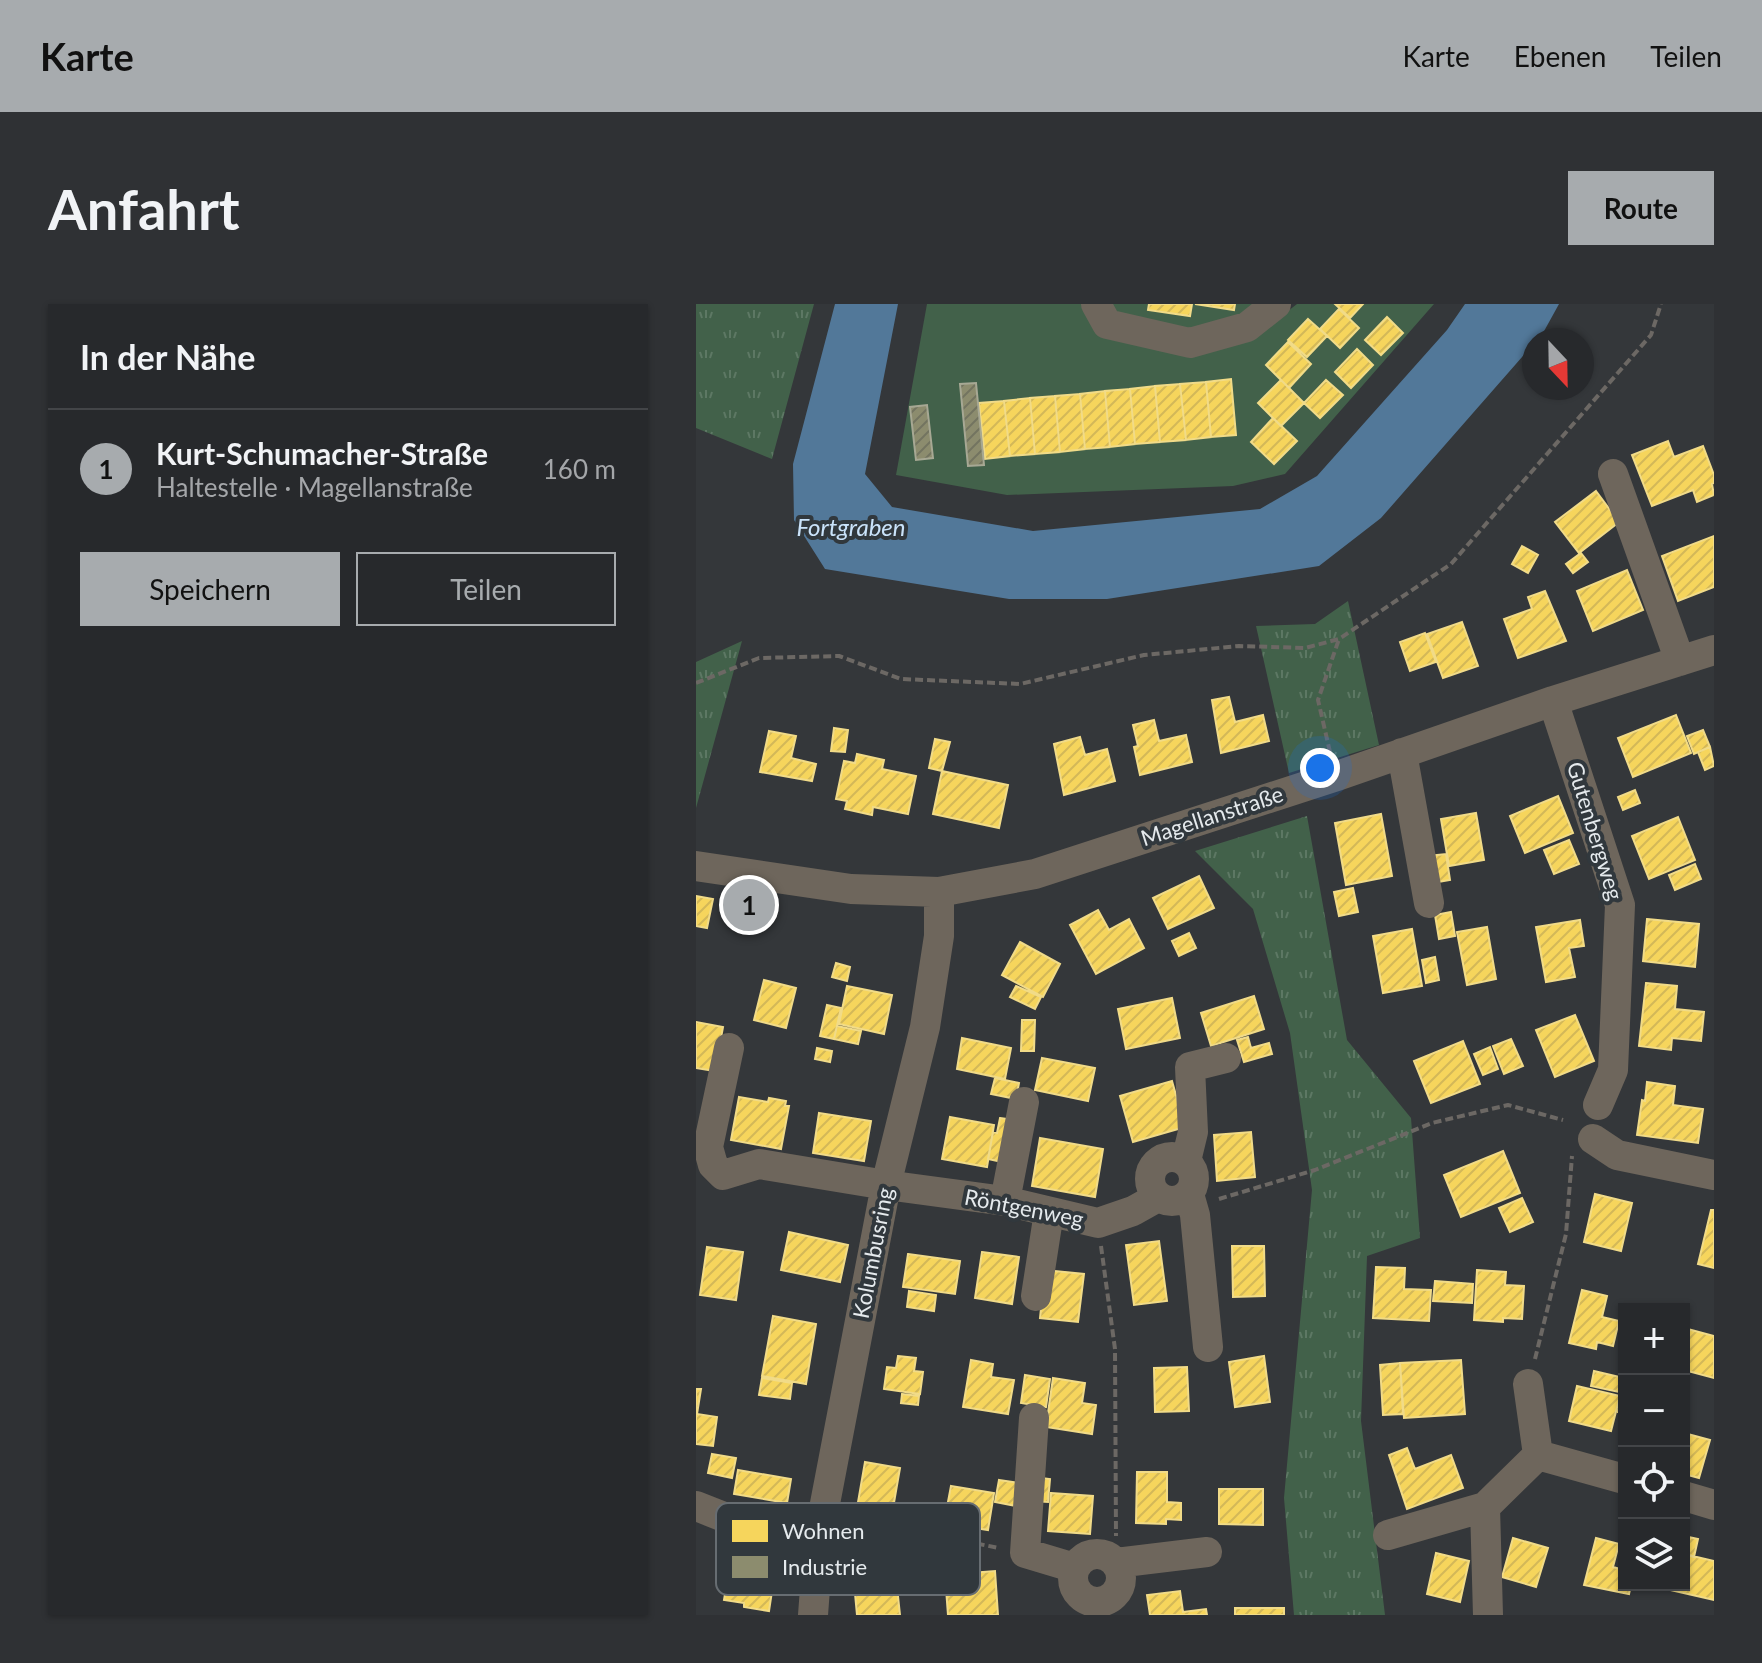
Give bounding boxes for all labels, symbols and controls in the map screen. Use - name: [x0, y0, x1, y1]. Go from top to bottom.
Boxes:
- text: Karte: [40, 33, 134, 79]
- text: Karte: [1402, 39, 1470, 73]
- text: Ebenen: [1514, 39, 1606, 73]
- text: Teilen: [1650, 39, 1722, 73]
- button: Route: [1568, 171, 1714, 245]
- text: Anfahrt: [48, 175, 240, 242]
- north arrow: [1522, 328, 1594, 400]
- text: In der Nähe: [80, 336, 255, 377]
- text: Kurt-Schumacher-Straße: [156, 435, 488, 471]
- text: 1: [98, 453, 114, 485]
- text: 160 m: [543, 453, 616, 485]
- text: Haltestelle · Magellanstraße: [156, 471, 473, 503]
- water label: Fortgraben: [796, 512, 906, 541]
- button: Speichern: [80, 552, 340, 626]
- button: Teilen: [356, 552, 616, 626]
- your location: [1300, 748, 1340, 788]
- street label: Gutenbergweg: [1562, 758, 1629, 903]
- street label: Magellanstraße: [1137, 780, 1286, 851]
- pin: 1: [723, 875, 775, 935]
- street label: Röntgenweg: [962, 1183, 1086, 1232]
- street label: Kolumbusring: [847, 1185, 898, 1321]
- map controls: [1618, 1303, 1690, 1591]
- button: +: [1618, 1303, 1690, 1375]
- button: −: [1618, 1375, 1690, 1447]
- button: locate: [1618, 1447, 1690, 1519]
- legend: [716, 1503, 980, 1595]
- text: Wohnen: [782, 1517, 864, 1544]
- button: layers: [1618, 1519, 1690, 1591]
- text: Industrie: [782, 1553, 867, 1580]

